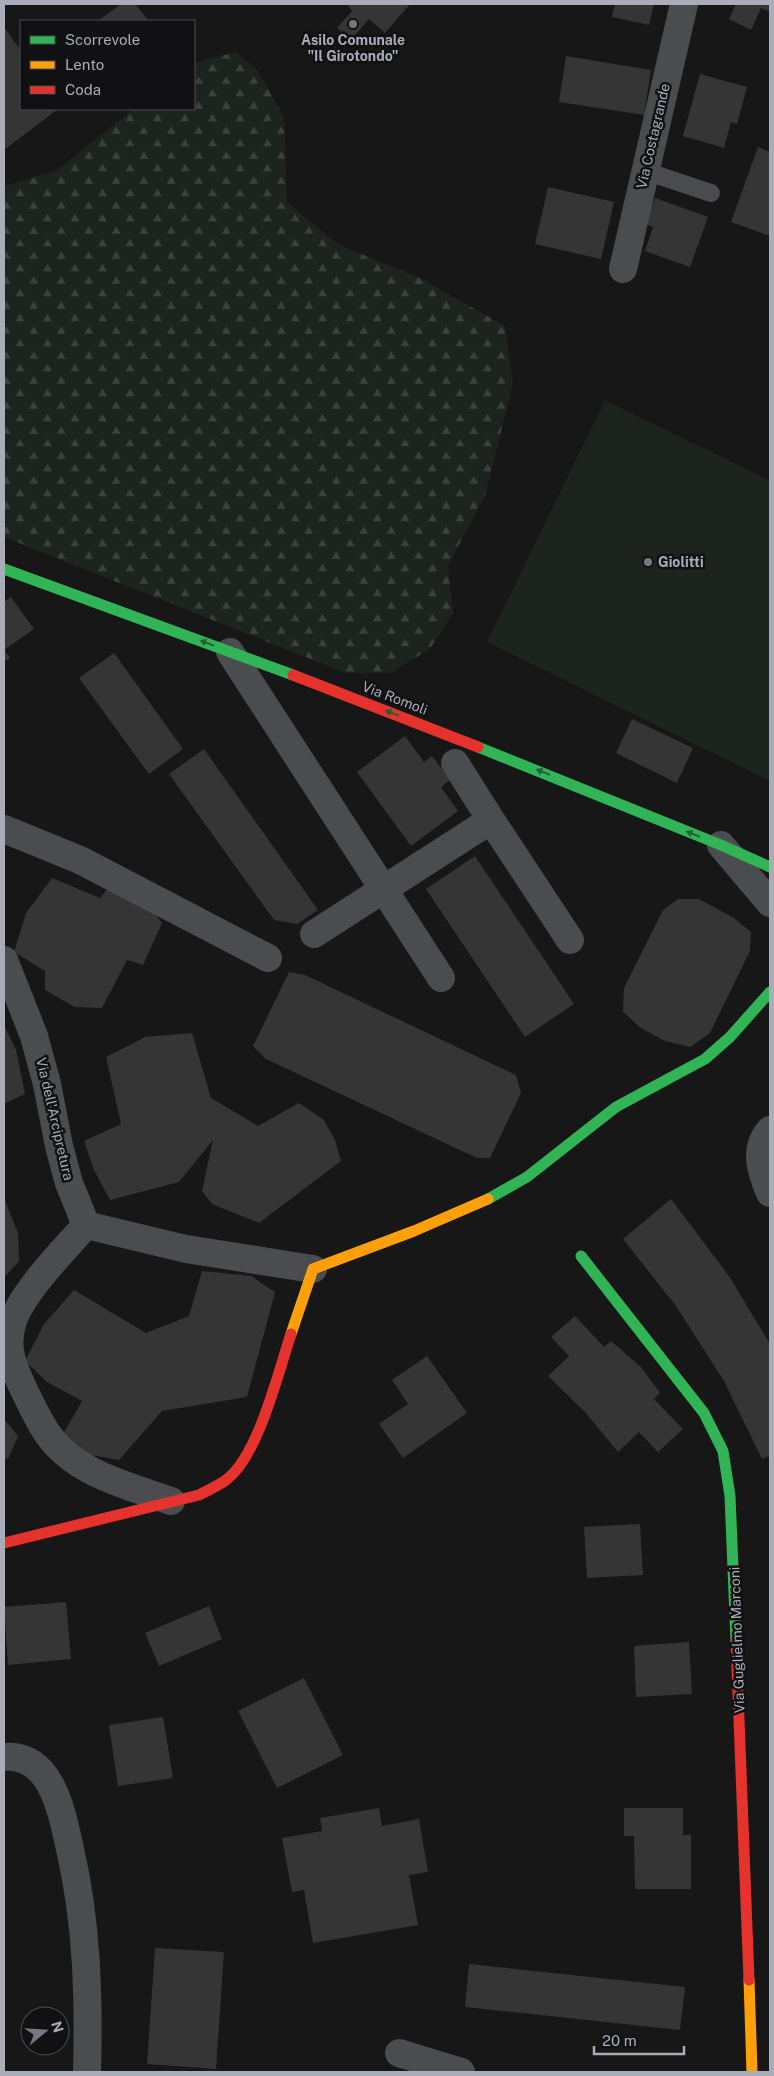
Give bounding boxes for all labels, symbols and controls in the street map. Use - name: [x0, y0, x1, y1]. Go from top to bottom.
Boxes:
- marker: Asilo Comunale "Il Girotondo": [347, 18, 359, 30]
- legend: [20, 20, 195, 110]
- text: Scorrevole: [65, 31, 140, 48]
- place label: Asilo Comunale "Il Girotondo": [301, 32, 405, 64]
- text: Lento: [65, 56, 104, 73]
- text: Coda: [65, 81, 101, 98]
- street label: Via Costagrande: [633, 82, 673, 190]
- place label: Giolitti: [658, 554, 704, 570]
- marker: Giolitti: [642, 556, 654, 568]
- one-way arrow: [199, 639, 214, 647]
- street label: Via Romoli: [360, 678, 430, 718]
- one-way arrow: [384, 709, 399, 717]
- one-way arrow: [536, 768, 550, 776]
- one-way arrow: [686, 829, 701, 837]
- street label: Via dell'Arcipretura: [33, 1056, 77, 1182]
- street label: Via Guglielmo Marconi: [726, 1566, 748, 1714]
- north arrow: [20, 2006, 70, 2056]
- text: N: [48, 2019, 67, 2035]
- scale bar: [594, 2024, 684, 2056]
- text: 20 m: [602, 2032, 637, 2049]

